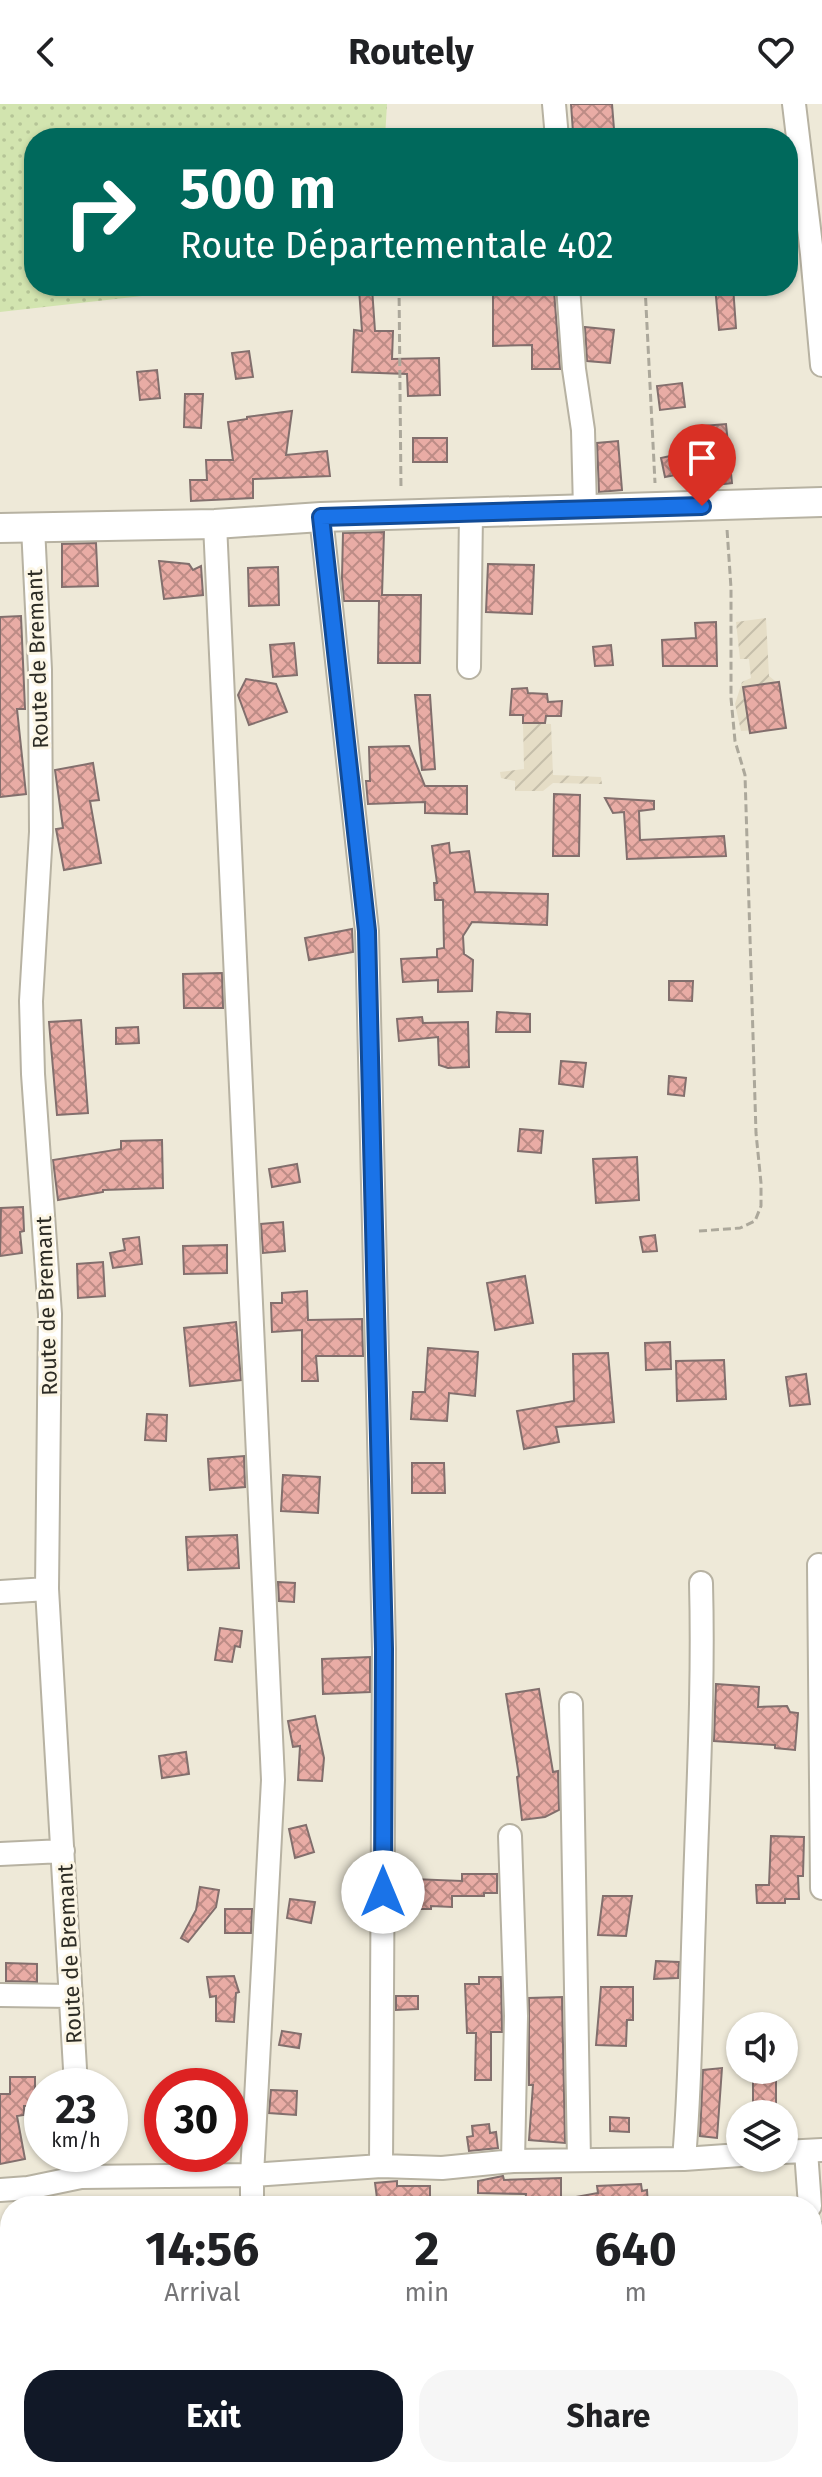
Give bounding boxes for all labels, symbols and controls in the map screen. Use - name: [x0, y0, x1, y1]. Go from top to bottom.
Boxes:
- icon: back: [24, 30, 68, 74]
- text: Routely: [348, 30, 474, 74]
- icon: heart: [754, 30, 798, 74]
- text: 500 m: [180, 156, 336, 223]
- icon: right: [48, 160, 152, 264]
- text: Route Départementale 402: [180, 224, 614, 268]
- pin: [668, 424, 736, 506]
- icon: arrive: [680, 436, 724, 480]
- street label: Route de Bremant: [21, 569, 54, 749]
- street label: Route de Bremant: [30, 1216, 63, 1396]
- position arrow: [341, 1850, 425, 1934]
- street label: Route de Bremant: [51, 1863, 88, 2045]
- map controls: [726, 2012, 798, 2172]
- button: sound: [726, 2012, 798, 2084]
- speed limit sign: 30: [144, 2068, 248, 2172]
- text: 23: [55, 2086, 97, 2134]
- button: layers: [726, 2100, 798, 2172]
- text: km/h: [51, 2128, 101, 2152]
- text: 14:56: [145, 2220, 259, 2278]
- text: 2: [415, 2220, 439, 2278]
- text: 640: [595, 2220, 677, 2278]
- text: Arrival: [164, 2277, 240, 2308]
- text: min: [404, 2277, 449, 2308]
- text: m: [625, 2277, 647, 2308]
- button: Exit: [24, 2370, 403, 2462]
- button: Share: [419, 2370, 798, 2462]

